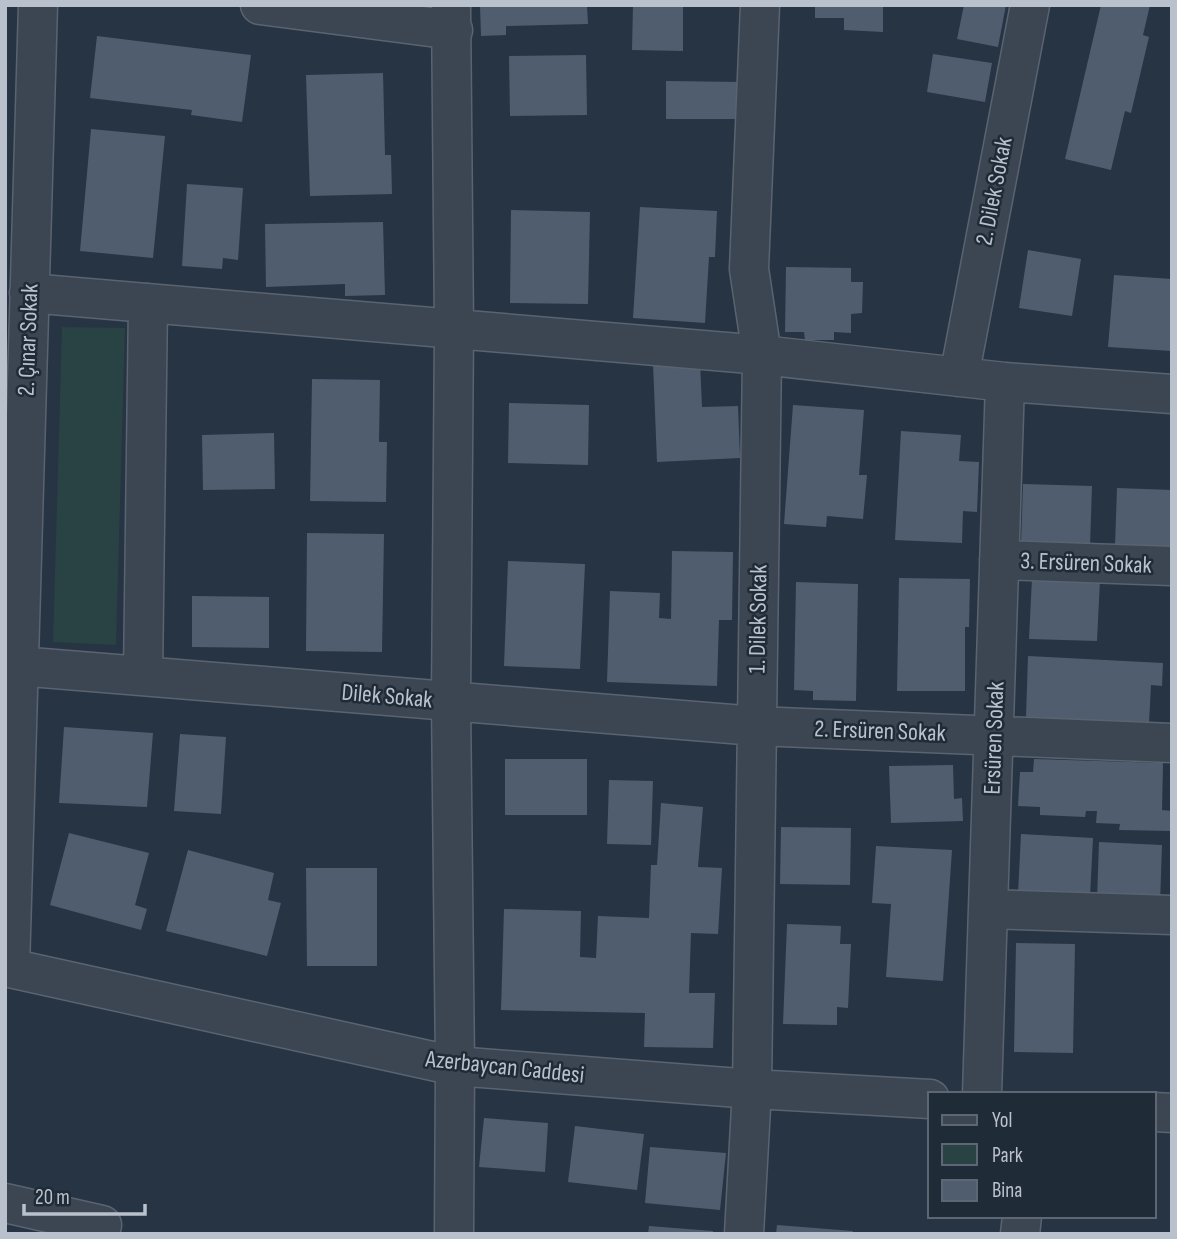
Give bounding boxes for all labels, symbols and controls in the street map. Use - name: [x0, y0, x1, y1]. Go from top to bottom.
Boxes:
- street label: 2. Dilek Sokak: [969, 135, 1019, 247]
- street label: 2. Çınar Sokak: [12, 283, 44, 397]
- street label: 3. Ersüren Sokak: [1020, 546, 1152, 580]
- street label: 1. Dilek Sokak: [743, 564, 773, 674]
- street label: Dilek Sokak: [340, 678, 434, 714]
- street label: Ersüren Sokak: [978, 681, 1010, 795]
- street label: 2. Ersüren Sokak: [814, 714, 946, 748]
- street label: Azerbaycan Caddesi: [423, 1044, 586, 1090]
- legend: [928, 1092, 1156, 1218]
- text: Yol: [992, 1108, 1012, 1133]
- text: Park: [992, 1143, 1023, 1168]
- scale bar: [24, 1172, 145, 1216]
- text: Bina: [992, 1178, 1022, 1203]
- text: 20 m: [35, 1185, 70, 1210]

